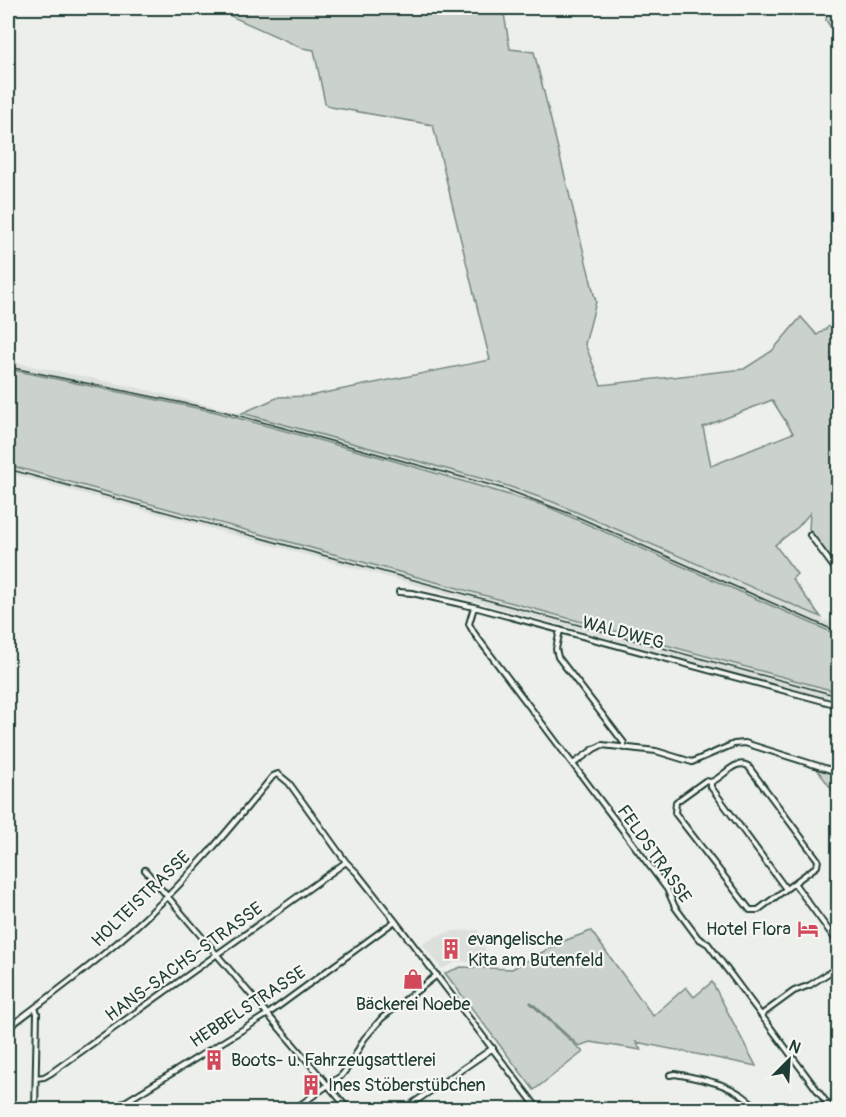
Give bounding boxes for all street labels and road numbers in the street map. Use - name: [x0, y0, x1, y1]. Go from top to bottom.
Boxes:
- street label: WALDWEG: [579, 611, 667, 655]
- street label: FELDSTRASSE: [612, 800, 696, 908]
- street label: HOLTEISTRASSE: [87, 846, 195, 952]
- street label: HANS-SACHS-STRASSE: [101, 897, 267, 1027]
- street label: HEBBELSTRASSE: [186, 961, 310, 1053]

